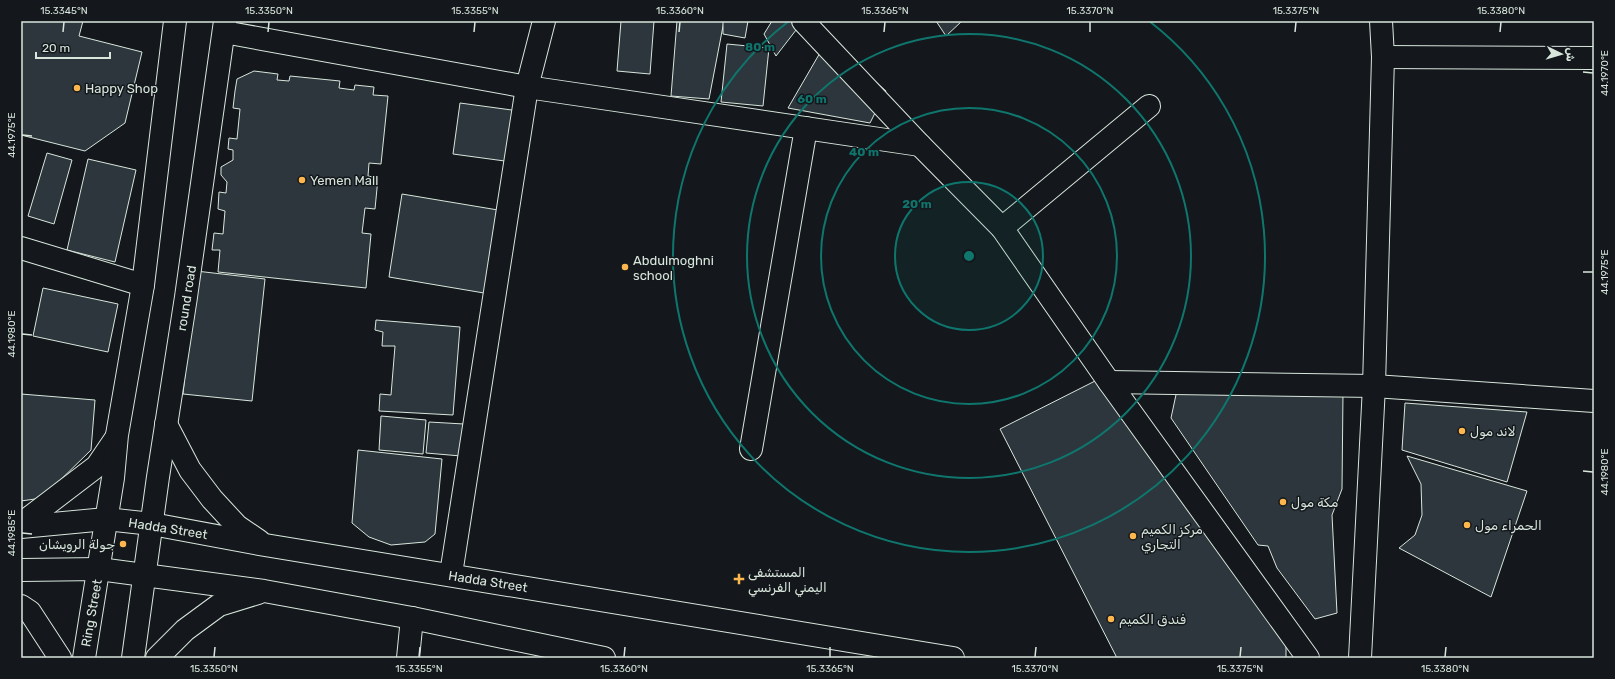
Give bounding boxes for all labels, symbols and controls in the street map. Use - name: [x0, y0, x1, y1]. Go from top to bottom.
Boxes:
- text: 15.3345°N: [40, 5, 88, 17]
- text: 15.3350°N: [245, 5, 293, 17]
- text: 15.3355°N: [451, 5, 499, 17]
- text: 15.3360°N: [656, 5, 704, 17]
- text: 15.3365°N: [861, 5, 909, 17]
- text: 15.3370°N: [1067, 5, 1114, 17]
- text: 15.3375°N: [1273, 5, 1319, 17]
- text: 15.3380°N: [1477, 5, 1525, 17]
- scale bar: [36, 34, 110, 60]
- north arrow: [1541, 34, 1581, 74]
- text: 80 m: [745, 40, 775, 54]
- text: 20 m: [42, 41, 70, 55]
- text: ش: [1563, 47, 1578, 62]
- text: 44.1970°E: [1599, 50, 1611, 96]
- place label: Happy Shop: [85, 81, 158, 96]
- marker: Happy Shop: [72, 83, 82, 93]
- text: 60 m: [797, 92, 827, 106]
- text: 44.1975°E: [6, 112, 18, 158]
- text: 40 m: [849, 145, 879, 159]
- place label: Yemen Mall: [310, 173, 378, 188]
- marker: Yemen Mall: [297, 175, 307, 185]
- text: 20 m: [902, 197, 932, 211]
- centre of rings: [962, 249, 976, 263]
- text: 44.1975°E: [1599, 249, 1611, 295]
- place label: Abdulmoghni school: [633, 253, 714, 283]
- marker: Abdulmoghni school: [620, 262, 630, 272]
- street label: round road: [174, 264, 199, 332]
- text: 44.1980°E: [6, 311, 18, 357]
- place label: لاند مول: [1470, 424, 1516, 440]
- marker: لاند مول: [1457, 426, 1467, 436]
- text: 44.1980°E: [1599, 449, 1611, 495]
- place label: مكة مول: [1291, 495, 1338, 511]
- marker: مكة مول: [1278, 497, 1288, 507]
- text: 44.1985°E: [6, 510, 18, 556]
- street label: Hadda Street: [127, 515, 209, 542]
- place label: الحمراء مول: [1475, 518, 1542, 534]
- marker: الحمراء مول: [1462, 520, 1472, 530]
- place label: مركز الكميم التجاري: [1141, 522, 1203, 554]
- marker: مركز الكميم التجاري: [1128, 531, 1138, 541]
- place label: جولة الرويشان: [39, 537, 115, 553]
- marker: جولة الرويشان: [118, 539, 128, 549]
- place label: المستشفى اليمني الفرنسي: [748, 565, 827, 597]
- street label: Hadda Street: [447, 568, 529, 595]
- marker: المستشفى اليمني الفرنسي: [733, 573, 745, 585]
- street label: Ring Street: [78, 578, 106, 648]
- place label: فندق الكميم: [1119, 612, 1186, 628]
- marker: فندق الكميم: [1106, 614, 1116, 624]
- text: 15.3350°N: [190, 663, 238, 675]
- text: 15.3355°N: [395, 663, 443, 675]
- text: 15.3360°N: [600, 663, 648, 675]
- text: 15.3365°N: [806, 663, 854, 675]
- text: 15.3370°N: [1012, 663, 1059, 675]
- text: 15.3375°N: [1217, 663, 1263, 675]
- text: 15.3380°N: [1421, 663, 1469, 675]

